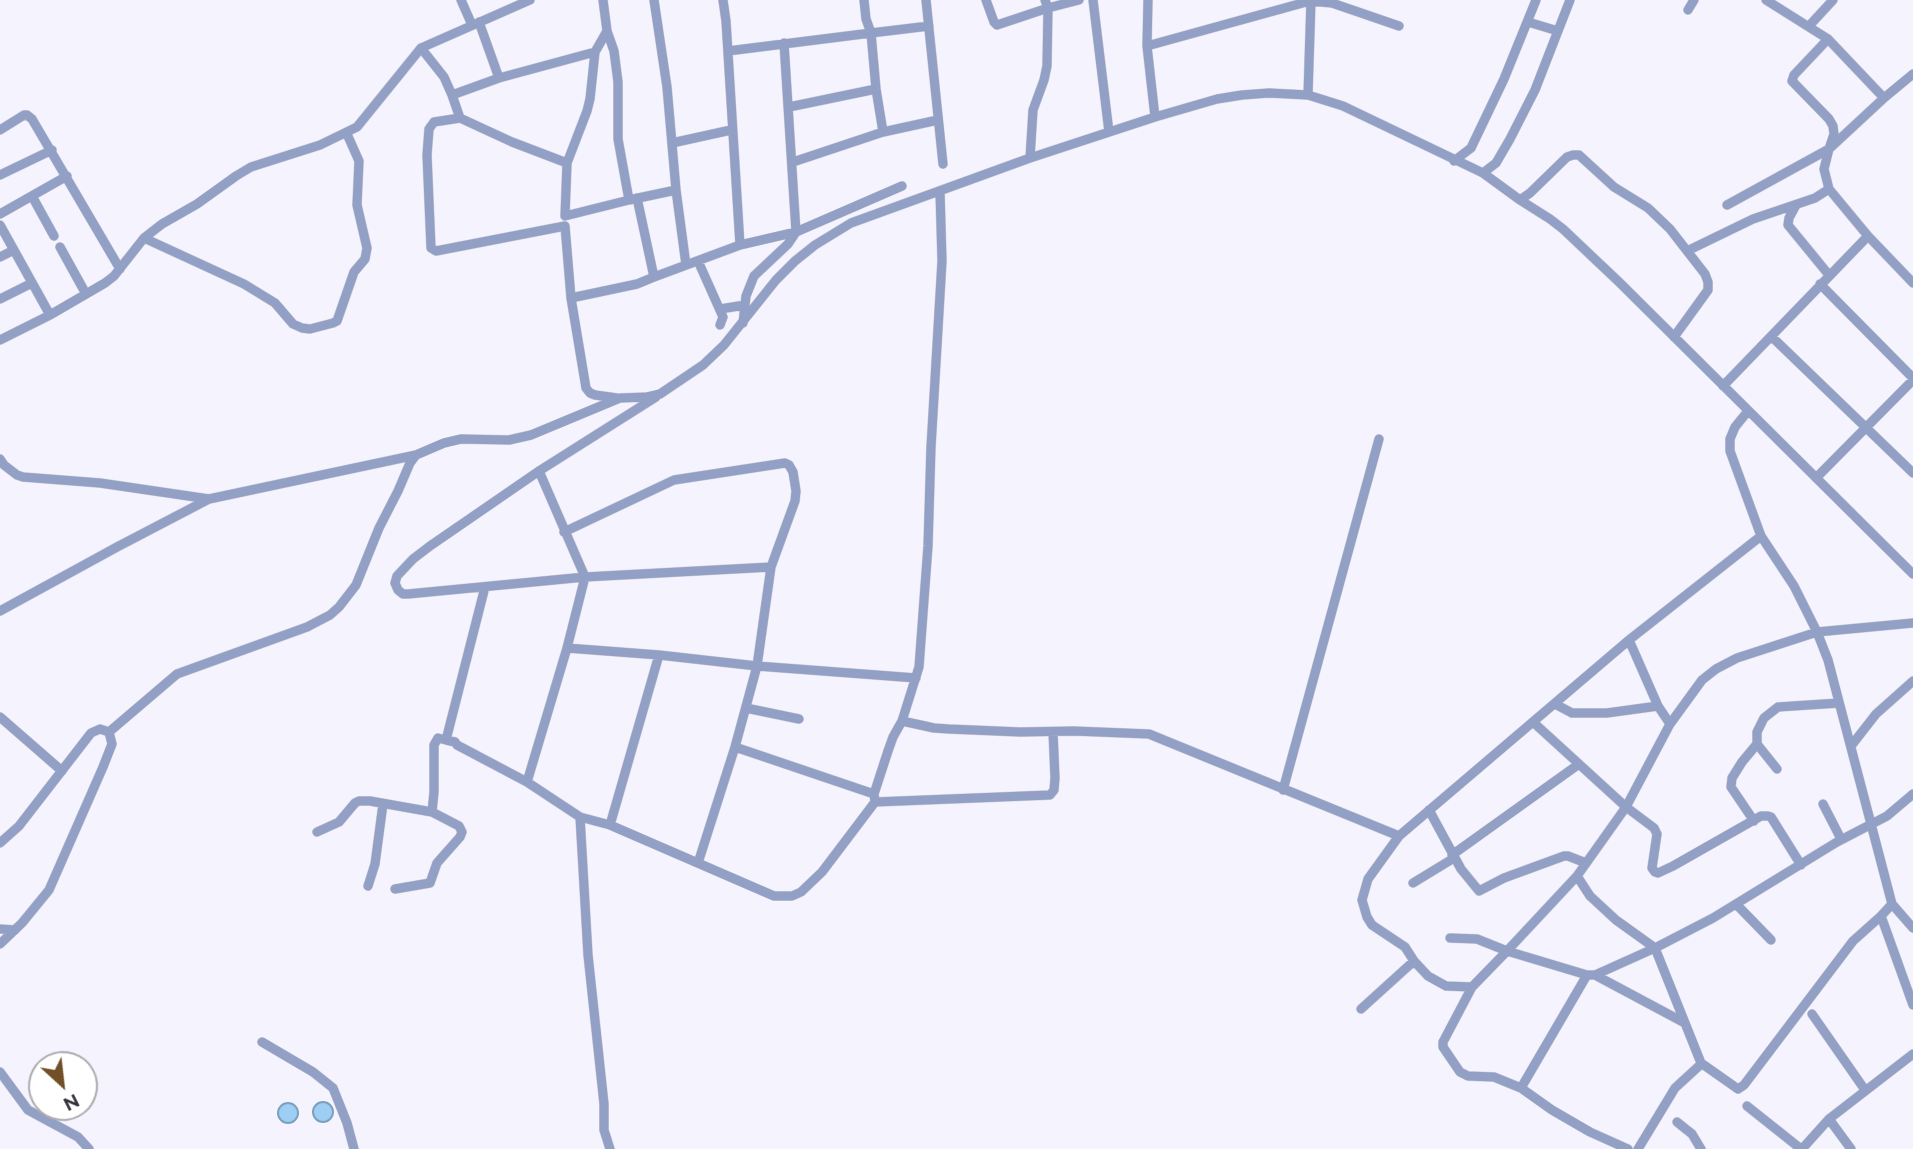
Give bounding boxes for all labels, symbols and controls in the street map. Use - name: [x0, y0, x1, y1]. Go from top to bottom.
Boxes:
- north arrow: [28, 1051, 98, 1121]
- text: N: [60, 1090, 83, 1116]

